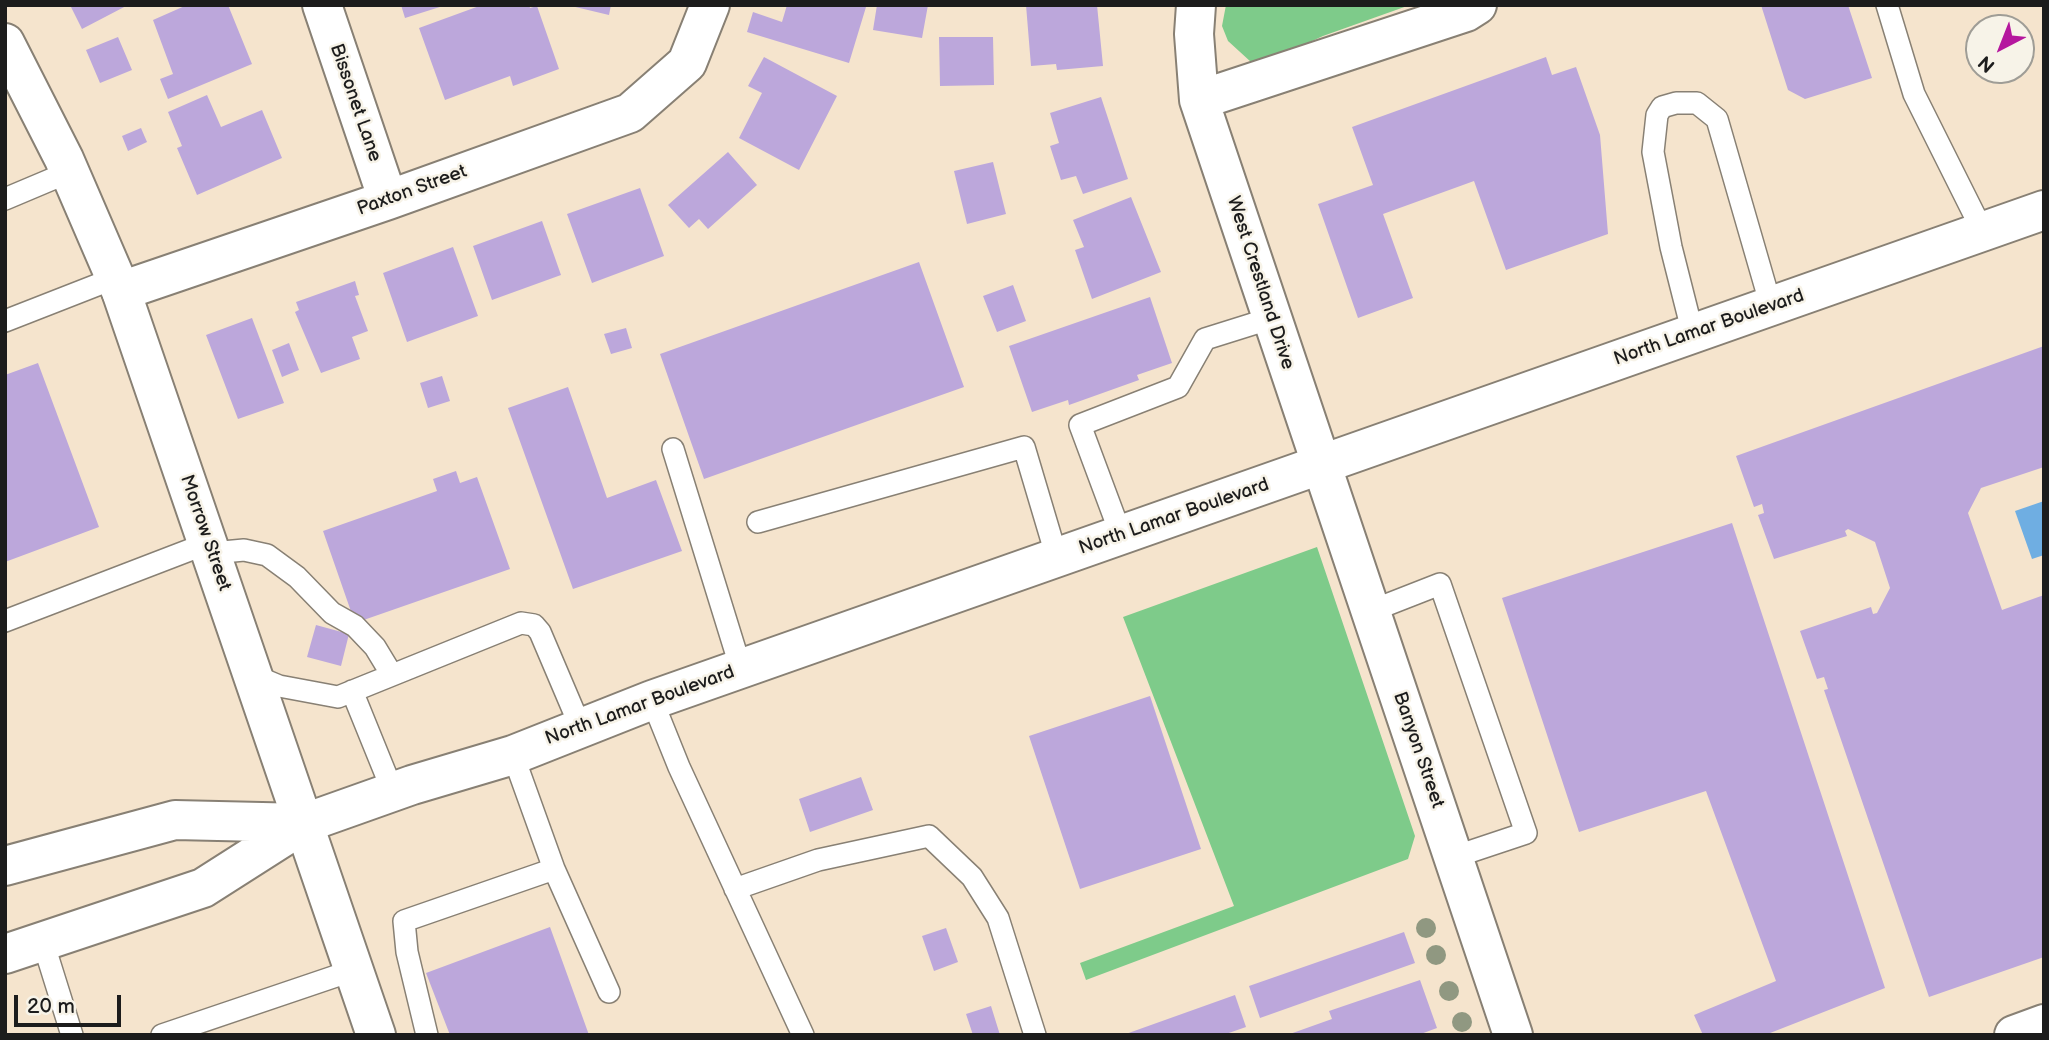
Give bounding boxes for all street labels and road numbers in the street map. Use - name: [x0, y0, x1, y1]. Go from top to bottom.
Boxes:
- street label: Bissonet Lane: [324, 41, 386, 165]
- street label: Paxton Street: [354, 161, 470, 221]
- street label: West Crestland Drive: [1221, 194, 1299, 372]
- street label: North Lamar Boulevard: [1611, 285, 1807, 371]
- street label: Morrow Street: [174, 472, 236, 594]
- street label: North Lamar Boulevard: [1076, 474, 1272, 560]
- street label: North Lamar Boulevard: [542, 661, 738, 751]
- street label: Banyon Street: [1387, 689, 1449, 811]

